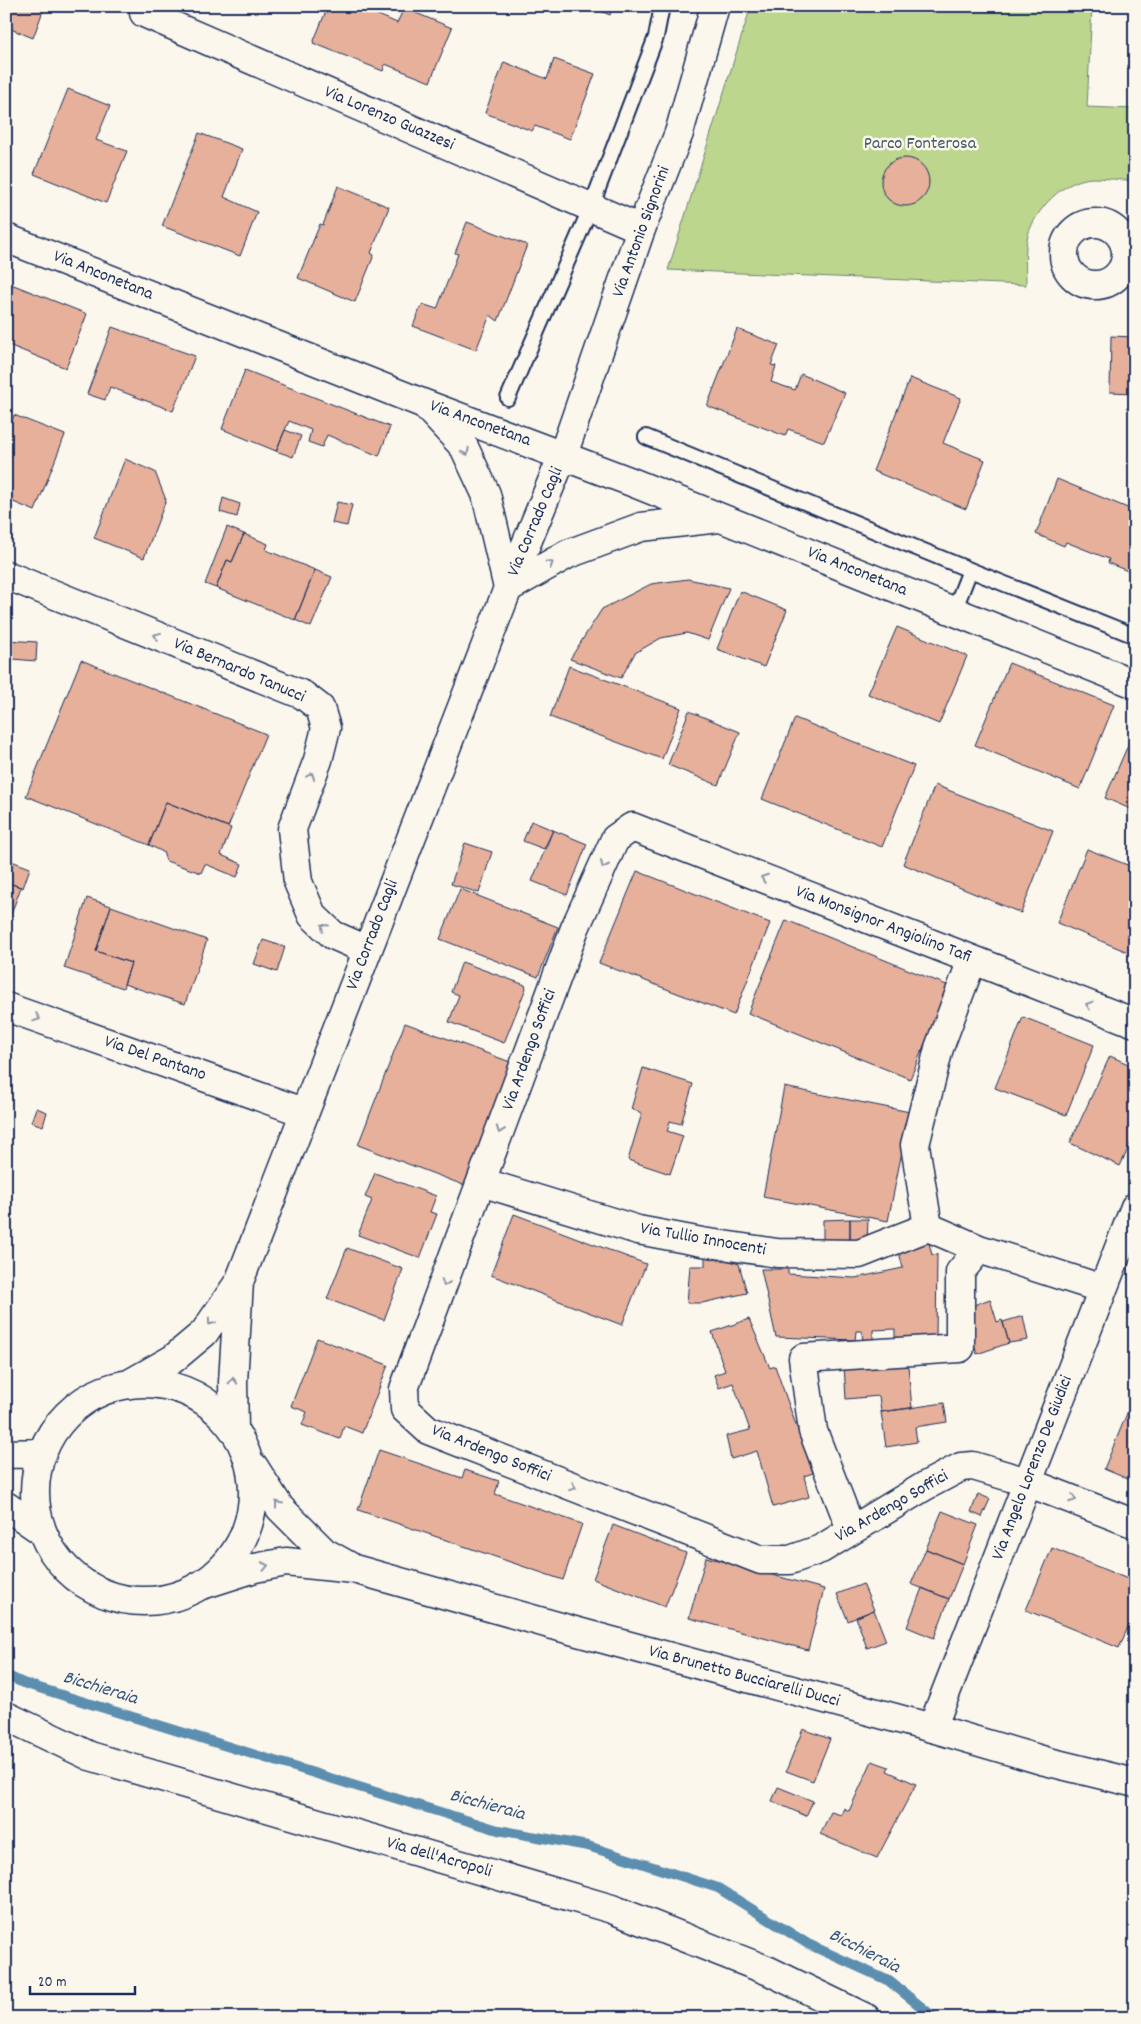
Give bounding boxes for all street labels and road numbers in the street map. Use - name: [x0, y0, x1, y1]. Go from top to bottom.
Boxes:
- street label: Via Lorenzo Guazzesi: [320, 80, 458, 158]
- street label: Via Antonio Signorini: [607, 163, 677, 301]
- street label: Via Anconetana: [49, 245, 157, 308]
- street label: Via Anconetana: [426, 394, 535, 454]
- street label: Via Corrado Cagli: [502, 463, 570, 581]
- street label: Via Anconetana: [803, 541, 911, 604]
- street label: Via Bernardo Tanucci: [169, 632, 309, 710]
- street label: Via Corrado Cagli: [340, 876, 406, 994]
- street label: Via Monsignor Angiolino Tafi: [791, 880, 975, 970]
- street label: Via Ardengo Soffici: [497, 986, 563, 1114]
- street label: Via Del Pantano: [101, 1030, 209, 1088]
- street label: Via Tullio Innocenti: [638, 1217, 768, 1263]
- street label: Via Angelo Lorenzo De Giudici: [986, 1372, 1080, 1564]
- street label: Via Ardengo Soffici: [427, 1419, 555, 1489]
- street label: Via Ardengo Soffici: [831, 1464, 953, 1550]
- street label: Via Brunetto Bucciarelli Ducci: [646, 1639, 842, 1715]
- street label: Via dell'Acropoli: [383, 1831, 495, 1885]

